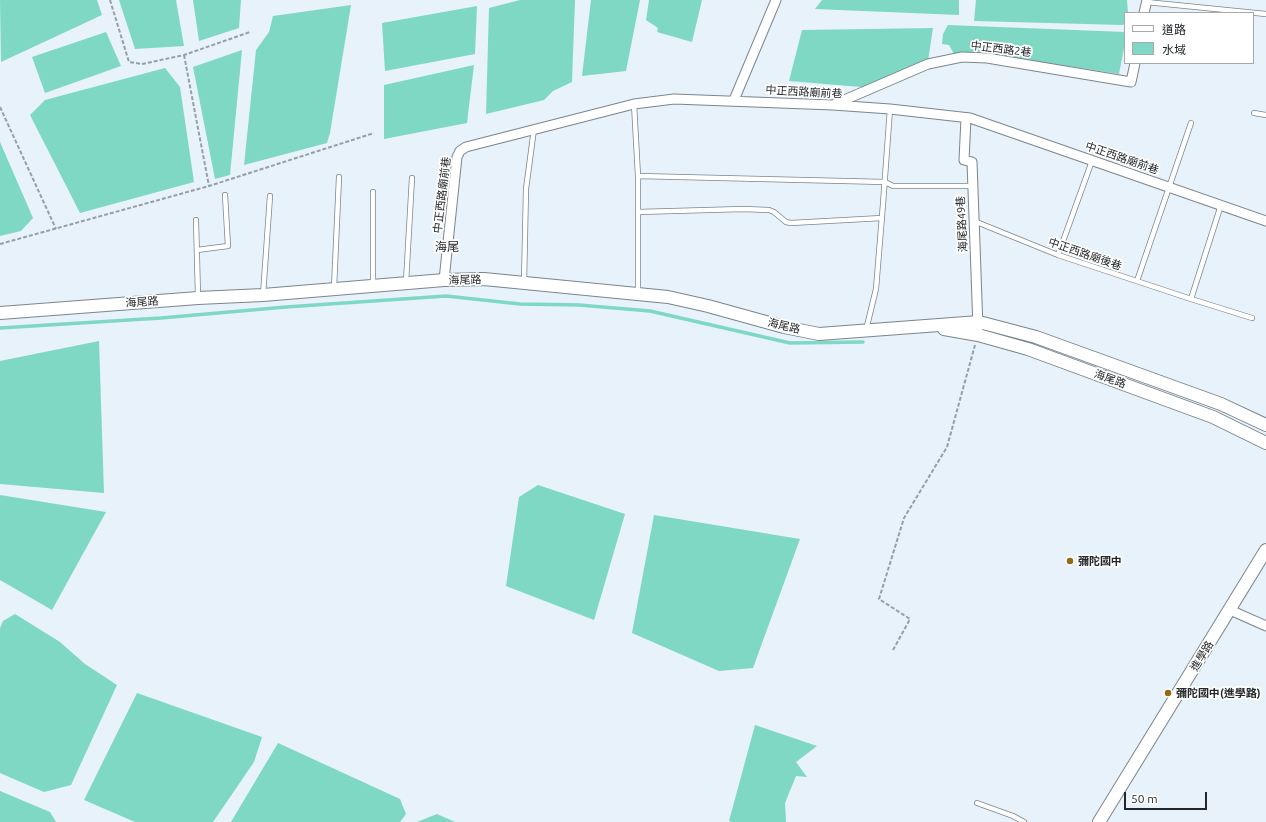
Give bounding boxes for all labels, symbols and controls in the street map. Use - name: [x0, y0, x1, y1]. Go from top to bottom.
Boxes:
- legend: [1124, 12, 1254, 64]
- text: 道路: [1162, 23, 1186, 36]
- street label: 中正西路2巷: [970, 39, 1032, 59]
- text: 水域: [1162, 43, 1186, 56]
- street label: 中正西路廟前巷: [765, 83, 843, 101]
- street label: 中正西路廟前巷: [1083, 139, 1161, 177]
- street label: 中正西路廟前巷: [431, 156, 453, 234]
- street label: 海尾路49巷: [954, 195, 970, 253]
- street label: 中正西路廟後巷: [1046, 235, 1124, 273]
- district label: 海尾: [435, 240, 459, 254]
- street label: 海尾路: [448, 273, 482, 287]
- street label: 海尾路: [125, 294, 159, 310]
- street label: 海尾路: [766, 316, 802, 336]
- street label: 海尾路: [1092, 367, 1128, 391]
- place label: 彌陀國中: [1078, 554, 1122, 568]
- marker: 彌陀國中: [1065, 556, 1075, 566]
- street label: 進學路: [1188, 638, 1216, 674]
- place label: 彌陀國中(進學路): [1176, 686, 1261, 700]
- marker: 彌陀國中(進學路): [1163, 688, 1173, 698]
- scale bar: [1126, 784, 1209, 810]
- text: 50 m: [1131, 792, 1158, 805]

